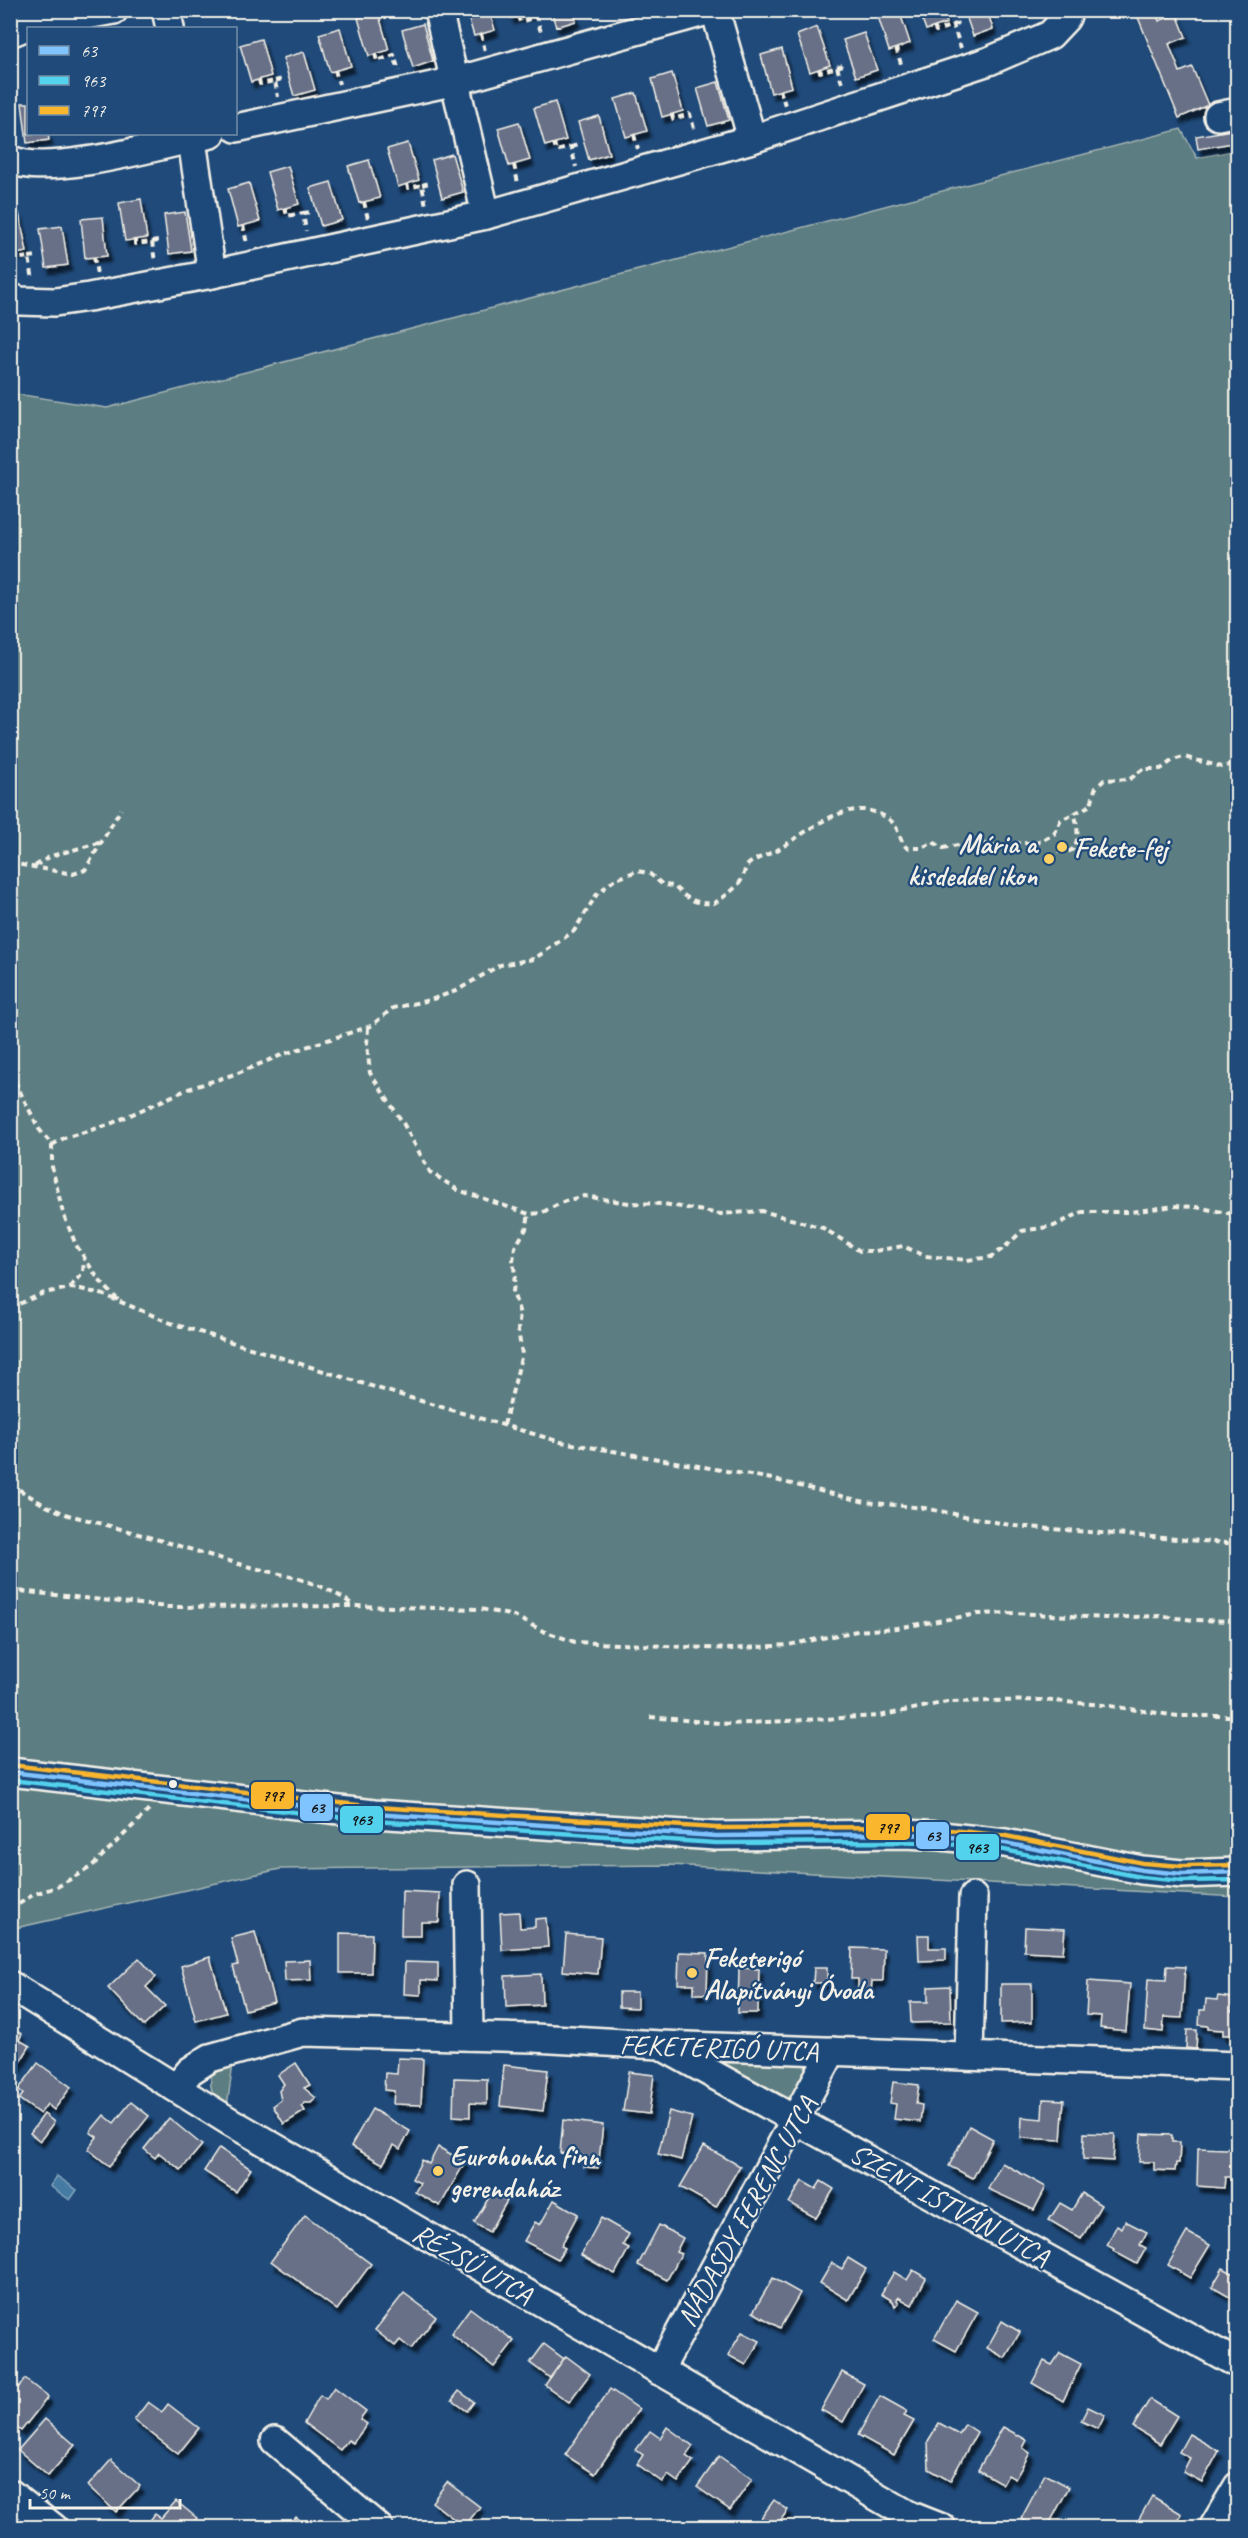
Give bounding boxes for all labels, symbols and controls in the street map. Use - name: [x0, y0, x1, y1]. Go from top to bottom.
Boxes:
- legend: [27, 27, 237, 135]
- text: 63: [81, 40, 99, 62]
- text: 963: [81, 70, 107, 92]
- text: 797: [81, 100, 106, 122]
- place label: Mária a kisdeddel ikon: [908, 826, 1039, 893]
- place label: Fekete-fej: [1074, 830, 1171, 865]
- marker: Fekete-fej: [1055, 840, 1069, 854]
- marker: Mária a kisdeddel ikon: [1042, 852, 1056, 866]
- unlabelled marker: [167, 1778, 179, 1790]
- line badge: 797: [250, 1781, 295, 1810]
- text: 797: [262, 1786, 286, 1806]
- line badge: 63: [299, 1793, 334, 1822]
- text: 63: [310, 1798, 326, 1818]
- line badge: 963: [339, 1805, 384, 1834]
- text: 963: [350, 1810, 374, 1830]
- line badge: 797: [865, 1813, 911, 1841]
- text: 797: [877, 1818, 901, 1838]
- line badge: 63: [915, 1821, 950, 1850]
- text: 63: [926, 1826, 942, 1846]
- line badge: 963: [955, 1833, 1000, 1861]
- text: 963: [966, 1838, 990, 1858]
- place label: Feketerigó Alapítványi Óvoda: [704, 1940, 876, 2008]
- marker: Feketerigó Alapítványi Óvoda: [685, 1966, 699, 1980]
- street label: FEKETERIGÓ UTCA: [619, 2027, 820, 2068]
- street label: NÁDASDY FERENC UTCA: [669, 2089, 825, 2332]
- street label: SZENT ISTVÁN UTCA: [844, 2135, 1056, 2274]
- place label: Eurohonka finn gerendaház: [450, 2138, 602, 2205]
- marker: Eurohonka finn gerendaház: [431, 2164, 445, 2178]
- street label: RÉZSŰ UTCA: [407, 2215, 540, 2312]
- scale bar: [30, 2472, 180, 2510]
- text: 50 m: [39, 2482, 72, 2504]

